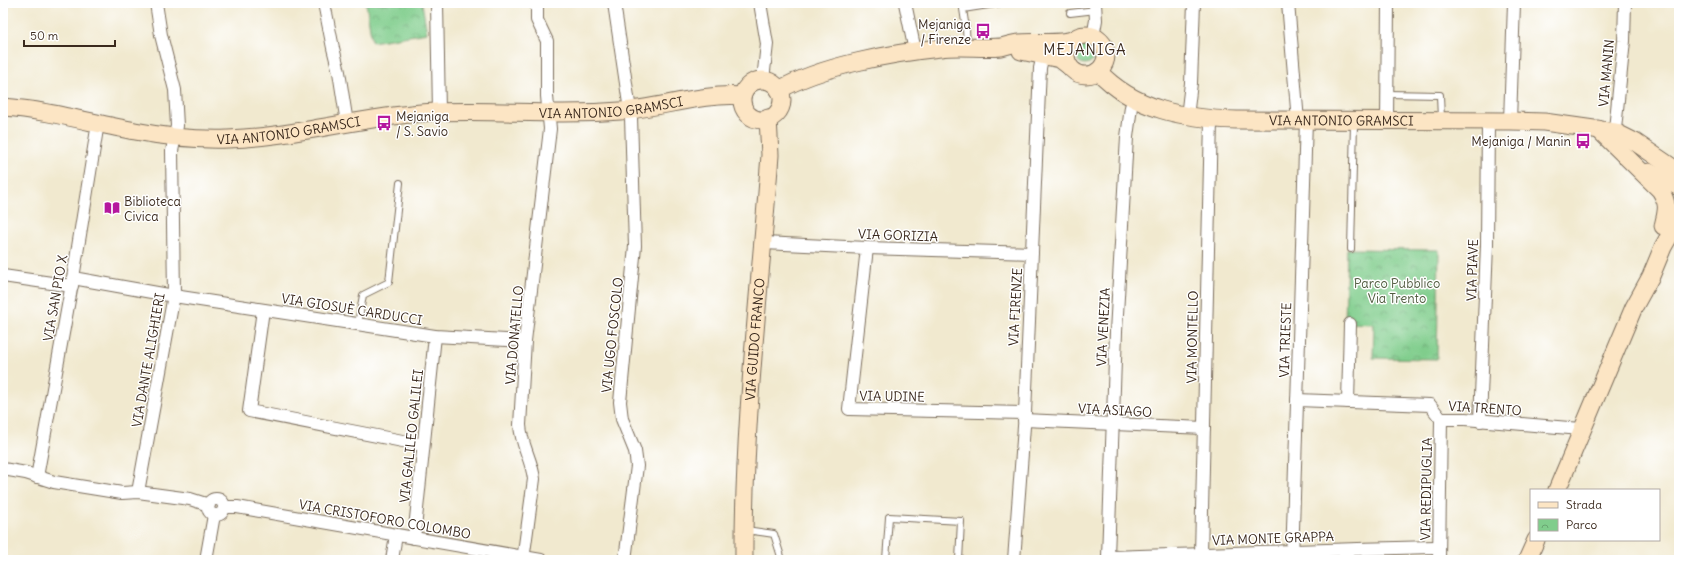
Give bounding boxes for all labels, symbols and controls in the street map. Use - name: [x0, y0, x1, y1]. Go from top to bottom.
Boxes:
- place label: Mejaniga / Firenze: [918, 16, 971, 48]
- scale bar: [24, 22, 115, 48]
- bus stop icon: Mejaniga / Firenze: [974, 22, 992, 40]
- text: 50 m: [30, 28, 59, 43]
- street label: VIA MANIN: [1595, 39, 1618, 108]
- district label: MEJANIGA: [1043, 40, 1127, 59]
- street label: VIA ANTONIO GRAMSCI: [539, 93, 685, 122]
- place label: Mejaniga / S. Savio: [396, 108, 449, 140]
- street label: VIA ANTONIO GRAMSCI: [1269, 112, 1414, 130]
- street label: VIA ANTONIO GRAMSCI: [217, 113, 362, 148]
- bus stop icon: Mejaniga / S. Savio: [375, 114, 393, 132]
- bus stop icon: Mejaniga / Manin: [1574, 132, 1592, 150]
- place label: Mejaniga / Manin: [1471, 133, 1571, 150]
- place label: Biblioteca Civica: [124, 193, 181, 225]
- library icon: Biblioteca Civica: [103, 199, 121, 217]
- street label: VIA GORIZIA: [858, 226, 938, 245]
- street label: VIA PIAVE: [1463, 238, 1482, 301]
- street label: VIA SAN PIO X: [40, 254, 71, 343]
- street label: VIA FIRENZE: [1005, 267, 1026, 347]
- park label: Parco Pubblico Via Trento: [1354, 275, 1440, 307]
- street label: VIA UGO FOSCOLO: [598, 276, 627, 394]
- street label: VIA GUIDO FRANCO: [742, 277, 769, 401]
- street label: VIA DONATELLO: [502, 285, 527, 385]
- street label: VIA VENEZIA: [1093, 287, 1114, 367]
- street label: VIA GIOSUÈ CARDUCCI: [280, 289, 424, 329]
- street label: VIA MONTELLO: [1183, 290, 1202, 384]
- street label: VIA DANTE ALIGHIERI: [128, 291, 169, 429]
- street label: VIA TRIESTE: [1276, 302, 1295, 378]
- street label: VIA GALILEO GALILEI: [396, 368, 427, 504]
- street label: VIA UDINE: [859, 387, 925, 406]
- street label: VIA TRENTO: [1448, 397, 1522, 420]
- street label: VIA ASIAGO: [1077, 400, 1153, 421]
- street label: VIA REDIPUGLIA: [1417, 437, 1436, 541]
- legend: [1530, 489, 1660, 541]
- street label: VIA CRISTOFORO COLOMBO: [298, 496, 472, 543]
- text: Strada: [1566, 497, 1602, 512]
- text: Parco: [1566, 517, 1598, 532]
- street label: VIA MONTE GRAPPA: [1212, 528, 1334, 549]

